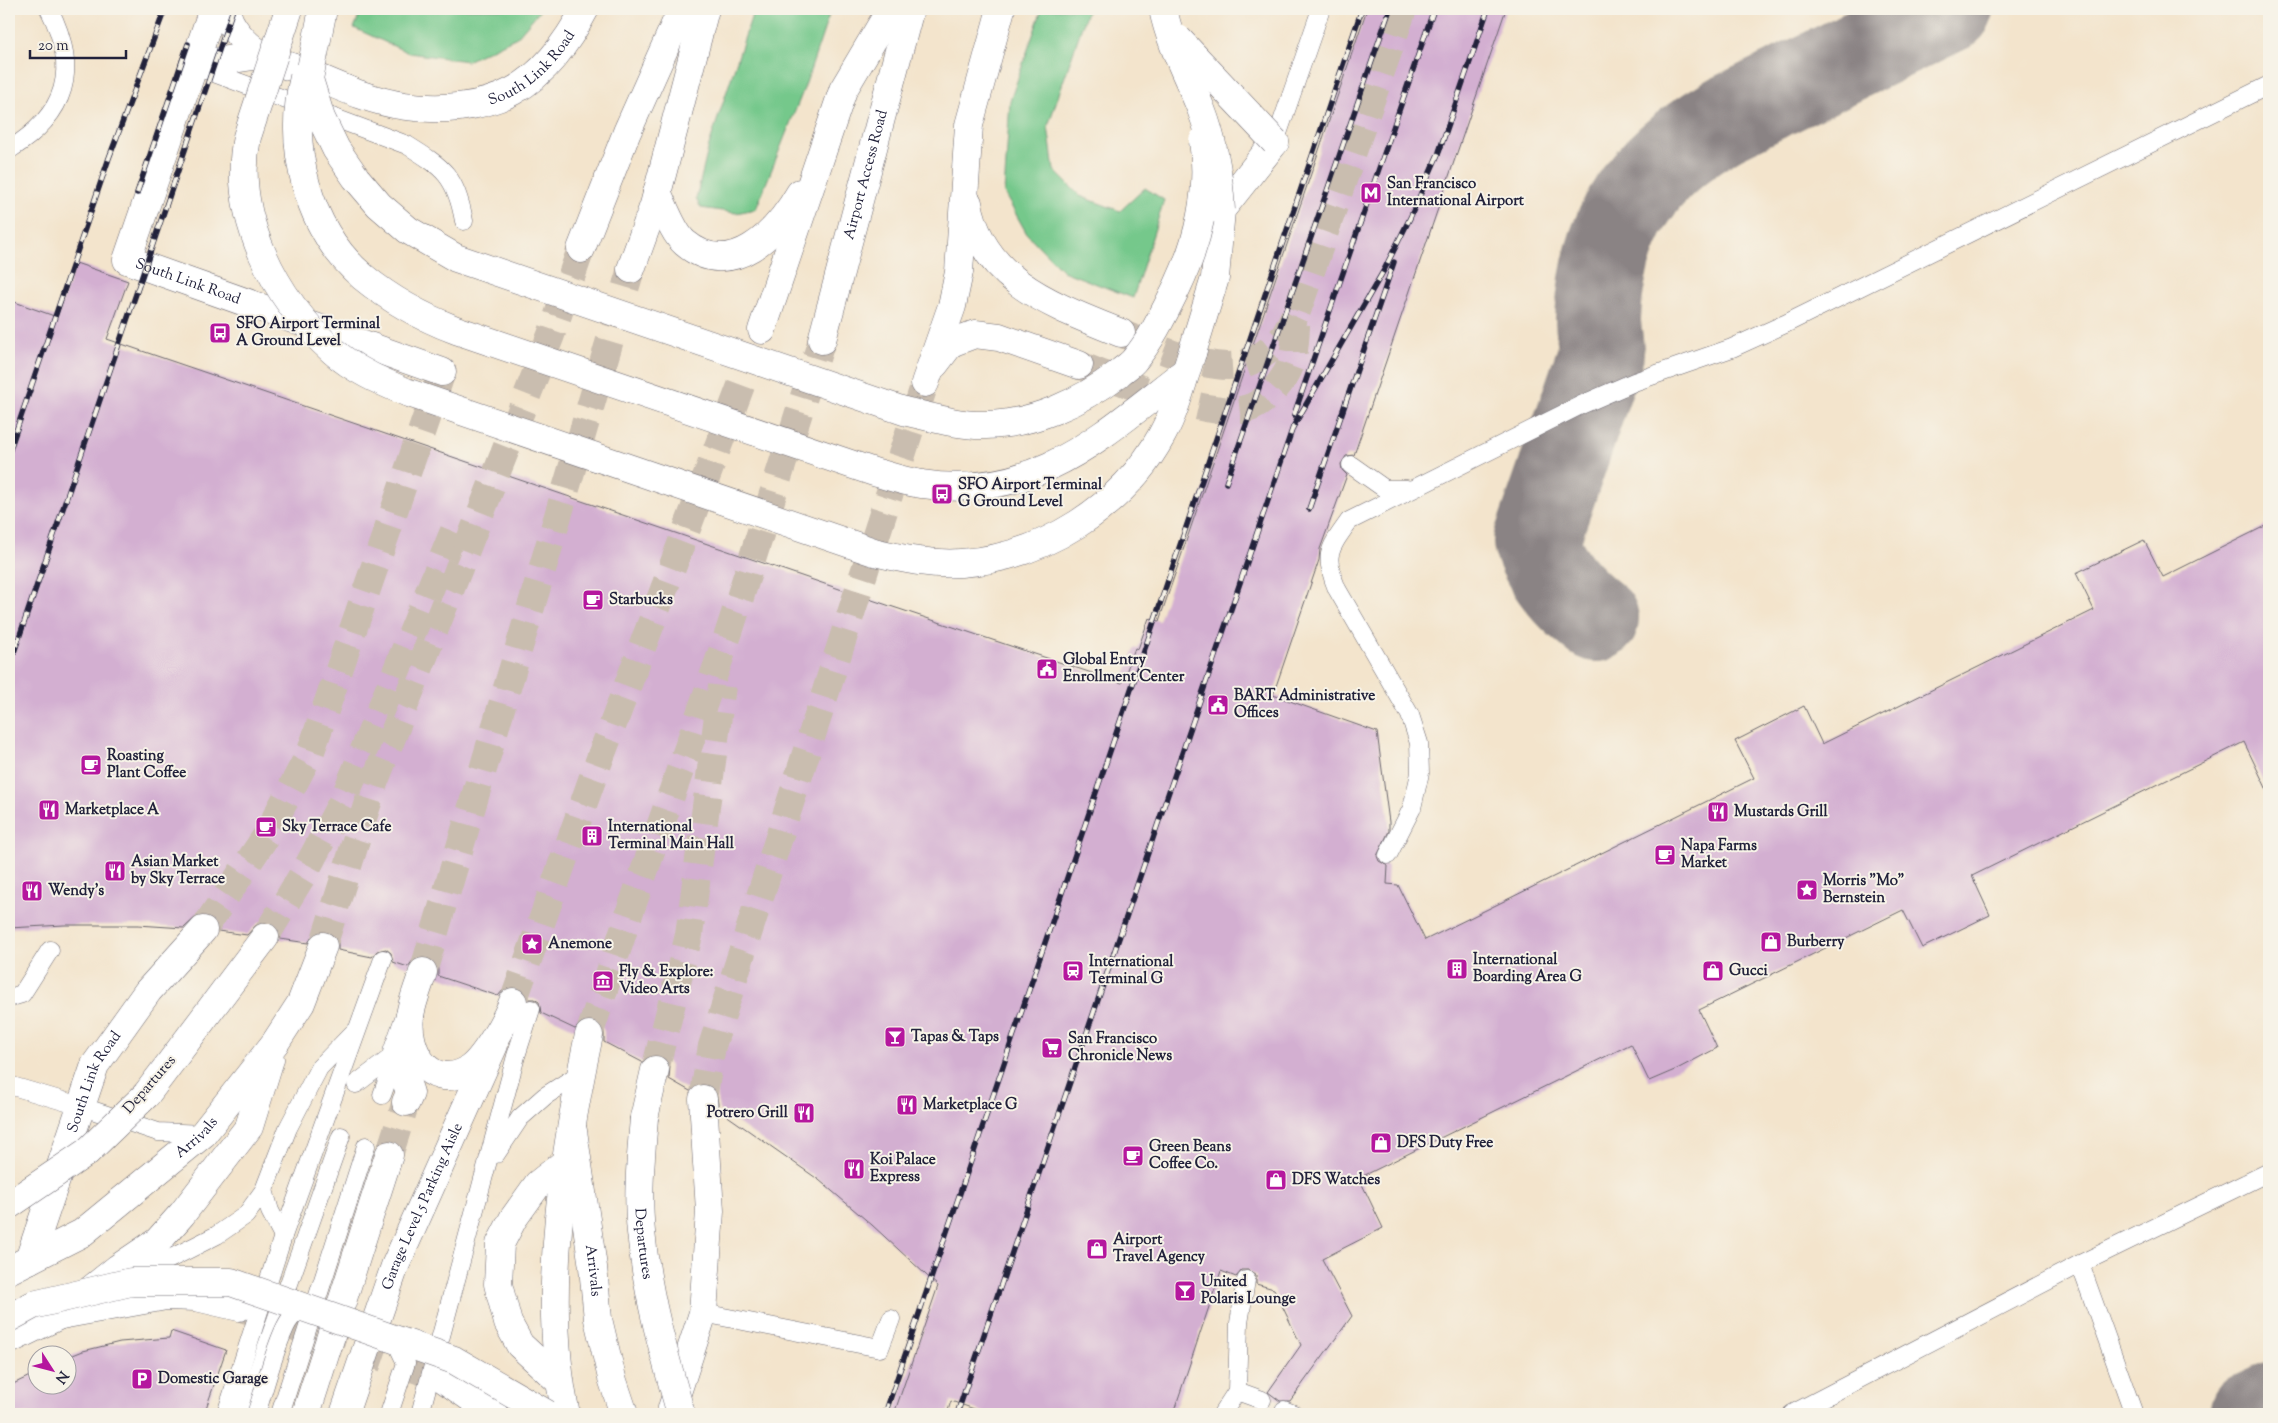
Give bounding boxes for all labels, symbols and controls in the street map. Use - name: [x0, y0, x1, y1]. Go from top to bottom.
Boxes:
- street label: South Link Road: [485, 26, 581, 111]
- scale bar: [30, 28, 126, 60]
- text: 20 m: [38, 36, 69, 57]
- street label: Airport Access Road: [839, 107, 893, 242]
- place label: San Francisco International Airport: [1387, 174, 1525, 212]
- metro station icon: San Francisco International Airport: [1359, 181, 1383, 205]
- street label: South Link Road: [132, 253, 244, 310]
- place label: SFO Airport Terminal A Ground Level: [236, 314, 381, 352]
- bus stop icon: SFO Airport Terminal A Ground Level: [208, 321, 232, 345]
- place label: SFO Airport Terminal G Ground Level: [958, 475, 1103, 513]
- bus stop icon: SFO Airport Terminal G Ground Level: [930, 482, 954, 506]
- cafe icon: Starbucks: [581, 588, 605, 612]
- place label: Starbucks: [609, 590, 673, 611]
- place label: Global Entry Enrollment Center: [1063, 650, 1185, 688]
- public building icon: Global Entry Enrollment Center: [1035, 657, 1059, 681]
- place label: BART Administrative Offices: [1234, 686, 1375, 724]
- public building icon: BART Administrative Offices: [1206, 693, 1230, 717]
- place label: Roasting Plant Coffee: [107, 746, 186, 784]
- cafe icon: Roasting Plant Coffee: [79, 753, 103, 777]
- restaurant icon: Marketplace A: [37, 798, 61, 822]
- place label: Marketplace A: [65, 800, 160, 821]
- restaurant icon: Mustards Grill: [1706, 800, 1730, 824]
- place label: Mustards Grill: [1734, 802, 1828, 823]
- cafe icon: Sky Terrace Cafe: [254, 815, 278, 839]
- place label: Sky Terrace Cafe: [282, 817, 391, 838]
- place label: International Terminal Main Hall: [608, 817, 735, 855]
- building icon: International Terminal Main Hall: [580, 824, 604, 848]
- place label: Napa Farms Market: [1681, 836, 1757, 874]
- cafe icon: Napa Farms Market: [1653, 843, 1677, 867]
- place label: Asian Market by Sky Terrace: [130, 852, 225, 890]
- restaurant icon: Asian Market by Sky Terrace: [103, 859, 127, 883]
- place label: Morris "Mo" Bernstein: [1823, 871, 1905, 909]
- place icon: Morris "Mo" Bernstein: [1795, 878, 1819, 902]
- restaurant icon: Wendy's: [20, 879, 44, 903]
- place label: Wendy's: [48, 881, 104, 902]
- shop icon: Burberry: [1759, 930, 1783, 954]
- place icon: Anemone: [520, 932, 544, 956]
- place label: Burberry: [1787, 932, 1845, 953]
- place label: Anemone: [548, 934, 612, 955]
- place label: International Boarding Area G: [1473, 950, 1583, 988]
- place label: International Terminal G: [1089, 952, 1174, 990]
- building icon: International Boarding Area G: [1445, 957, 1469, 981]
- station icon: International Terminal G: [1061, 959, 1085, 983]
- shop icon: Gucci: [1701, 959, 1725, 983]
- place label: Gucci: [1729, 961, 1768, 982]
- place label: Fly & Explore: Video Arts: [619, 962, 713, 1000]
- museum icon: Fly & Explore: Video Arts: [591, 969, 615, 993]
- bar icon: Tapas & Taps: [883, 1025, 907, 1049]
- street label: South Link Road: [62, 1027, 127, 1136]
- place label: Tapas & Taps: [911, 1027, 999, 1048]
- place label: San Francisco Chronicle News: [1068, 1029, 1172, 1067]
- supermarket icon: San Francisco Chronicle News: [1040, 1036, 1064, 1060]
- street label: Departures: [119, 1051, 181, 1119]
- restaurant icon: Marketplace G: [895, 1093, 919, 1117]
- place label: Marketplace G: [923, 1095, 1018, 1116]
- restaurant icon: Potrero Grill: [792, 1101, 816, 1125]
- place label: Potrero Grill: [707, 1103, 789, 1124]
- street label: Arrivals: [171, 1113, 223, 1163]
- street label: Garage Level 5 Parking Aisle: [377, 1120, 468, 1293]
- shop icon: DFS Duty Free: [1369, 1131, 1393, 1155]
- place label: DFS Duty Free: [1397, 1133, 1493, 1154]
- place label: Green Beans Coffee Co.: [1149, 1137, 1231, 1175]
- cafe icon: Green Beans Coffee Co.: [1121, 1144, 1145, 1168]
- place label: Koi Palace Express: [870, 1150, 936, 1188]
- restaurant icon: Koi Palace Express: [842, 1157, 866, 1181]
- shop icon: DFS Watches: [1264, 1168, 1288, 1192]
- place label: DFS Watches: [1292, 1170, 1380, 1191]
- street label: Departures: [629, 1208, 658, 1281]
- place label: Airport Travel Agency: [1113, 1230, 1205, 1268]
- shop icon: Airport Travel Agency: [1085, 1237, 1109, 1261]
- street label: Arrivals: [579, 1243, 606, 1298]
- place label: United Polaris Lounge: [1201, 1272, 1296, 1310]
- bar icon: United Polaris Lounge: [1173, 1279, 1197, 1303]
- north arrow: [28, 1346, 78, 1396]
- text: N: [50, 1366, 72, 1387]
- parking icon: Domestic Garage: [130, 1367, 154, 1391]
- place label: Domestic Garage: [158, 1369, 268, 1390]

